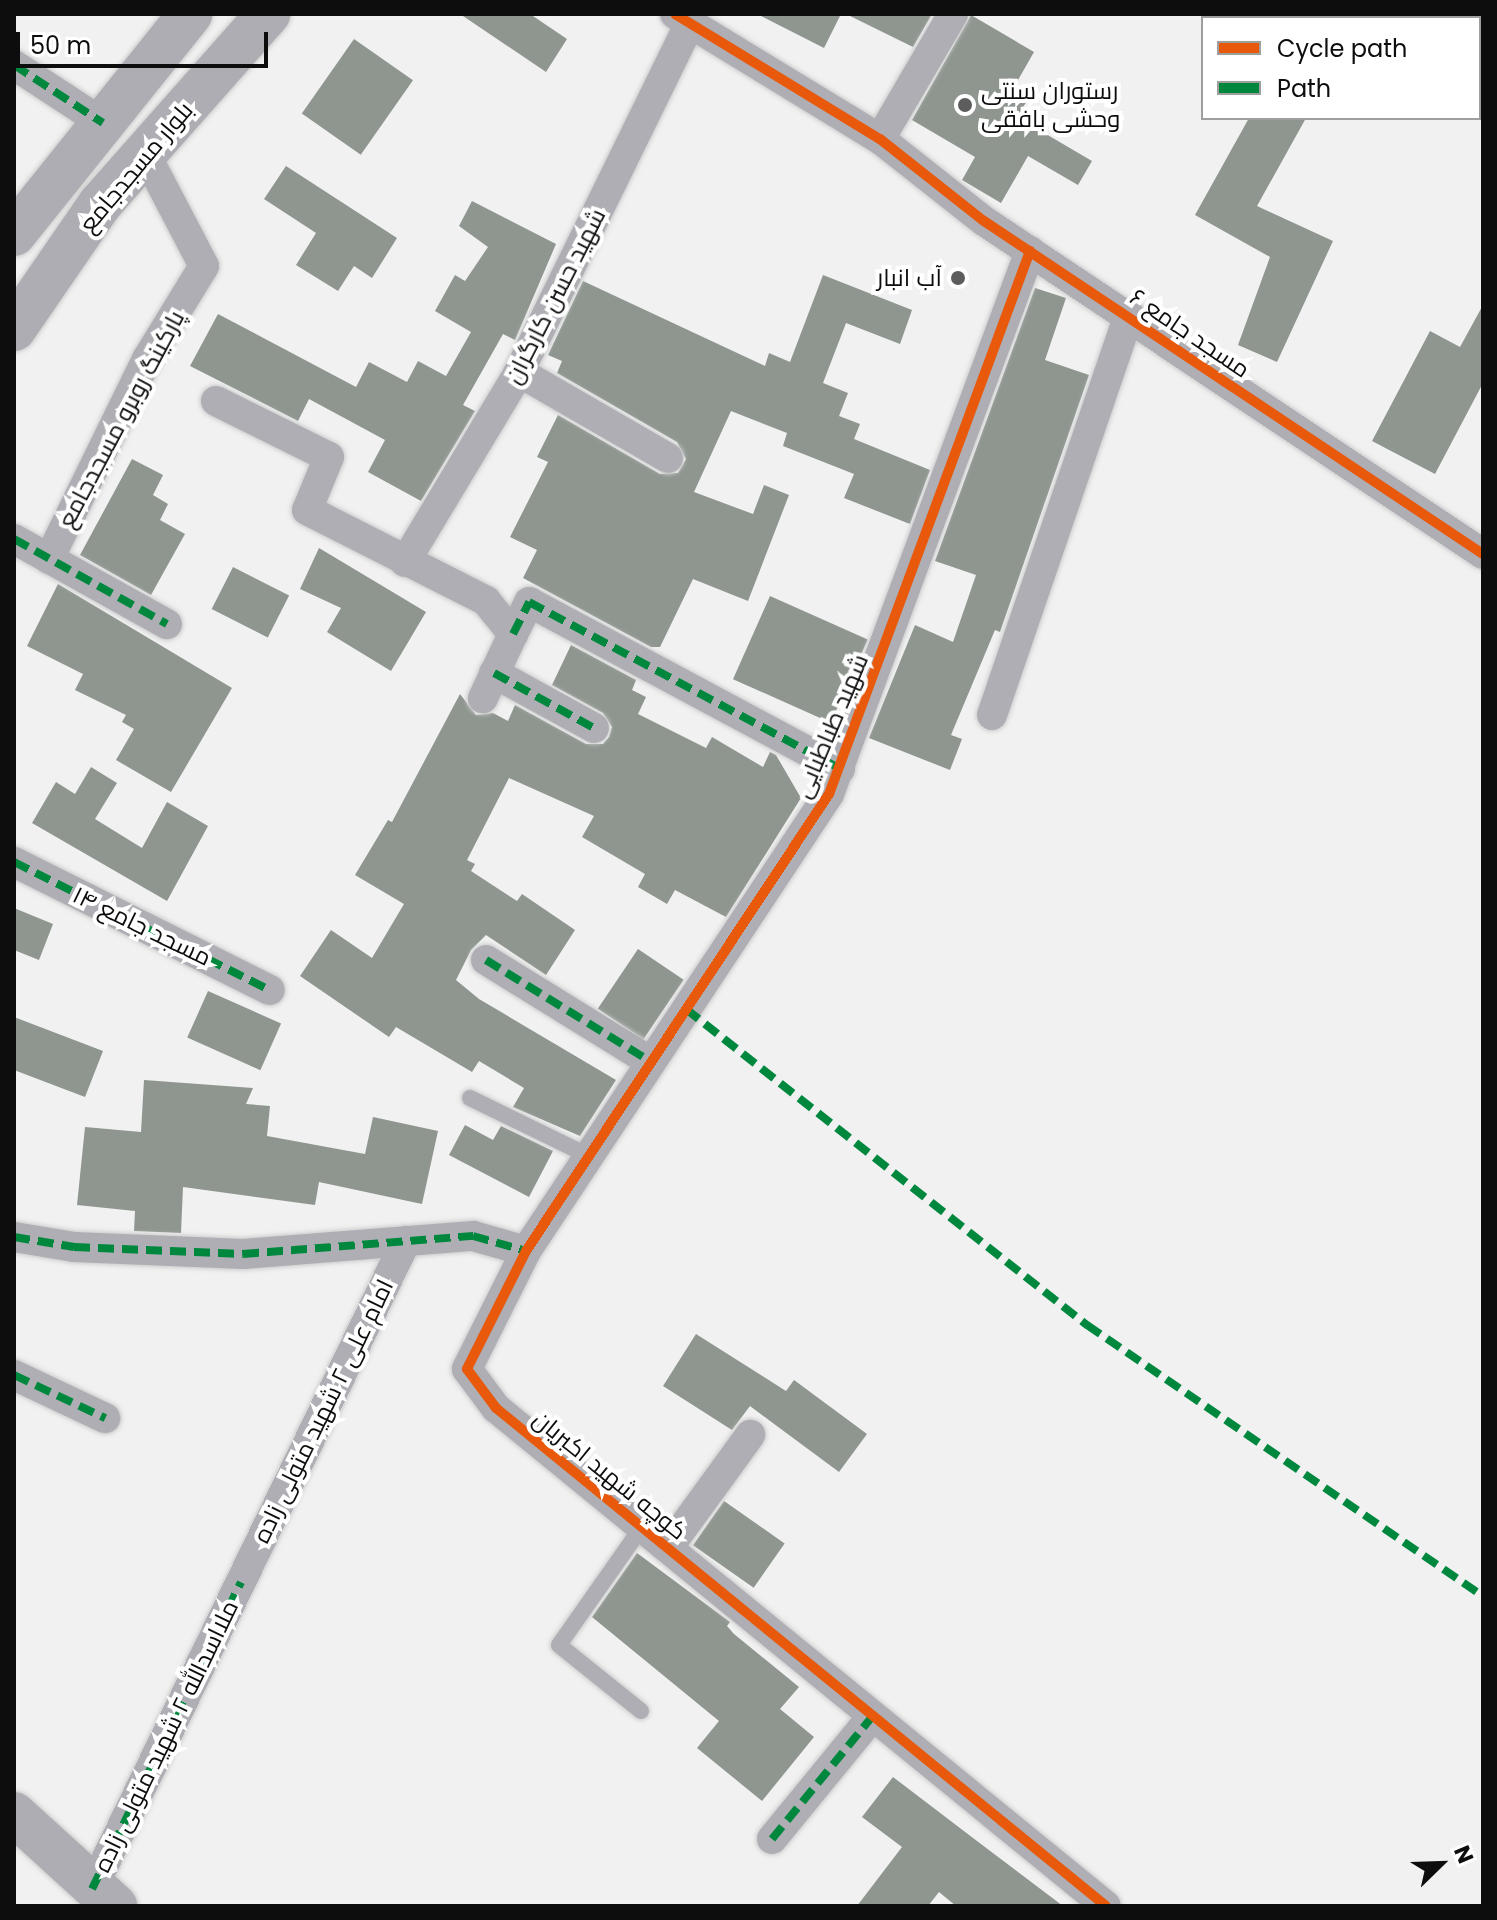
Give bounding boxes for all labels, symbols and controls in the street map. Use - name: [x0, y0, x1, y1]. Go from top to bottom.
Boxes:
- scale bar: [20, 16, 272, 66]
- legend: [1201, 16, 1481, 120]
- text: 50 m: [30, 29, 91, 62]
- text: Cycle path: [1277, 32, 1407, 65]
- text: Path: [1277, 72, 1331, 105]
- place label: رستوران سنتی وحشی بافقی: [981, 77, 1120, 133]
- street label: بلوار مسجدجامع: [73, 96, 199, 238]
- marker: رستوران سنتی وحشی بافقی: [956, 96, 974, 114]
- street label: شهید حسن کارگران: [498, 204, 612, 388]
- place label: آب انبار: [877, 264, 942, 292]
- marker: آب انبار: [949, 269, 967, 287]
- street label: مسجد جامع ۶: [1124, 282, 1256, 384]
- street label: پارکینگ روبرو مسجدجامع: [52, 306, 190, 532]
- street label: شهید طباطبایی: [788, 650, 874, 802]
- street label: مسجد جامع ۱۴: [68, 880, 216, 972]
- street label: امام علی ۲ شهید متولی زاده: [247, 1275, 399, 1547]
- street label: کوچه شهید اکبریان: [527, 1404, 693, 1546]
- street label: ملااسدالله ۲ شهید متولی زاده: [88, 1595, 244, 1877]
- north arrow: [1401, 1824, 1481, 1904]
- text: N: [1446, 1841, 1481, 1868]

